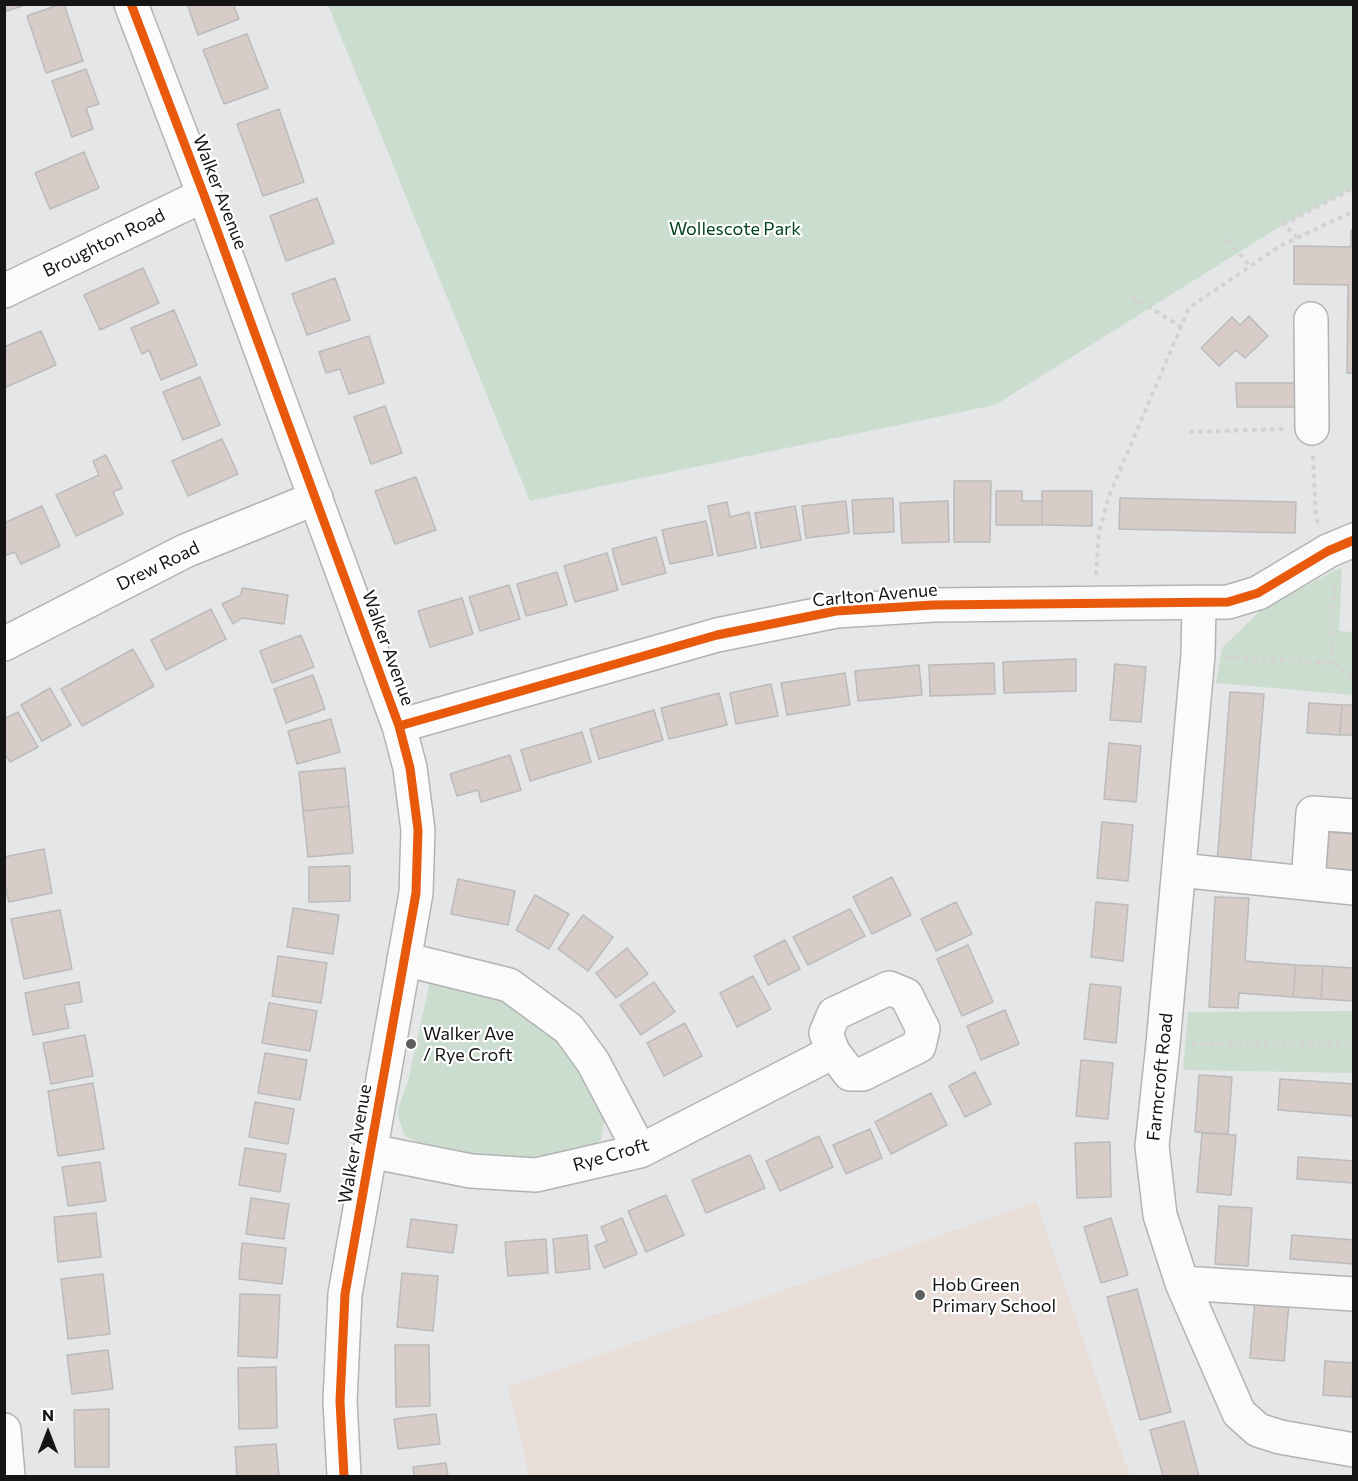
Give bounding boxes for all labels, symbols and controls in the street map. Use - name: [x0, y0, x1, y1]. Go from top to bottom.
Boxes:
- street label: Walker Avenue: [188, 132, 252, 252]
- street label: Broughton Road: [39, 204, 169, 282]
- park label: Wollescote Park: [669, 218, 801, 240]
- street label: Drew Road: [113, 537, 203, 595]
- street label: Carlton Avenue: [812, 579, 938, 611]
- street label: Walker Avenue: [357, 588, 419, 708]
- street label: Farmcroft Road: [1143, 1012, 1177, 1142]
- place label: Walker Ave / Rye Croft: [423, 1023, 514, 1066]
- marker: Walker Ave / Rye Croft: [404, 1037, 418, 1051]
- street label: Walker Avenue: [334, 1083, 376, 1205]
- street label: Rye Croft: [570, 1134, 652, 1176]
- place label: Hob Green Primary School: [932, 1274, 1056, 1316]
- marker: Hob Green Primary School: [913, 1288, 927, 1302]
- north arrow: [18, 1403, 78, 1463]
- text: N: [42, 1405, 54, 1424]

